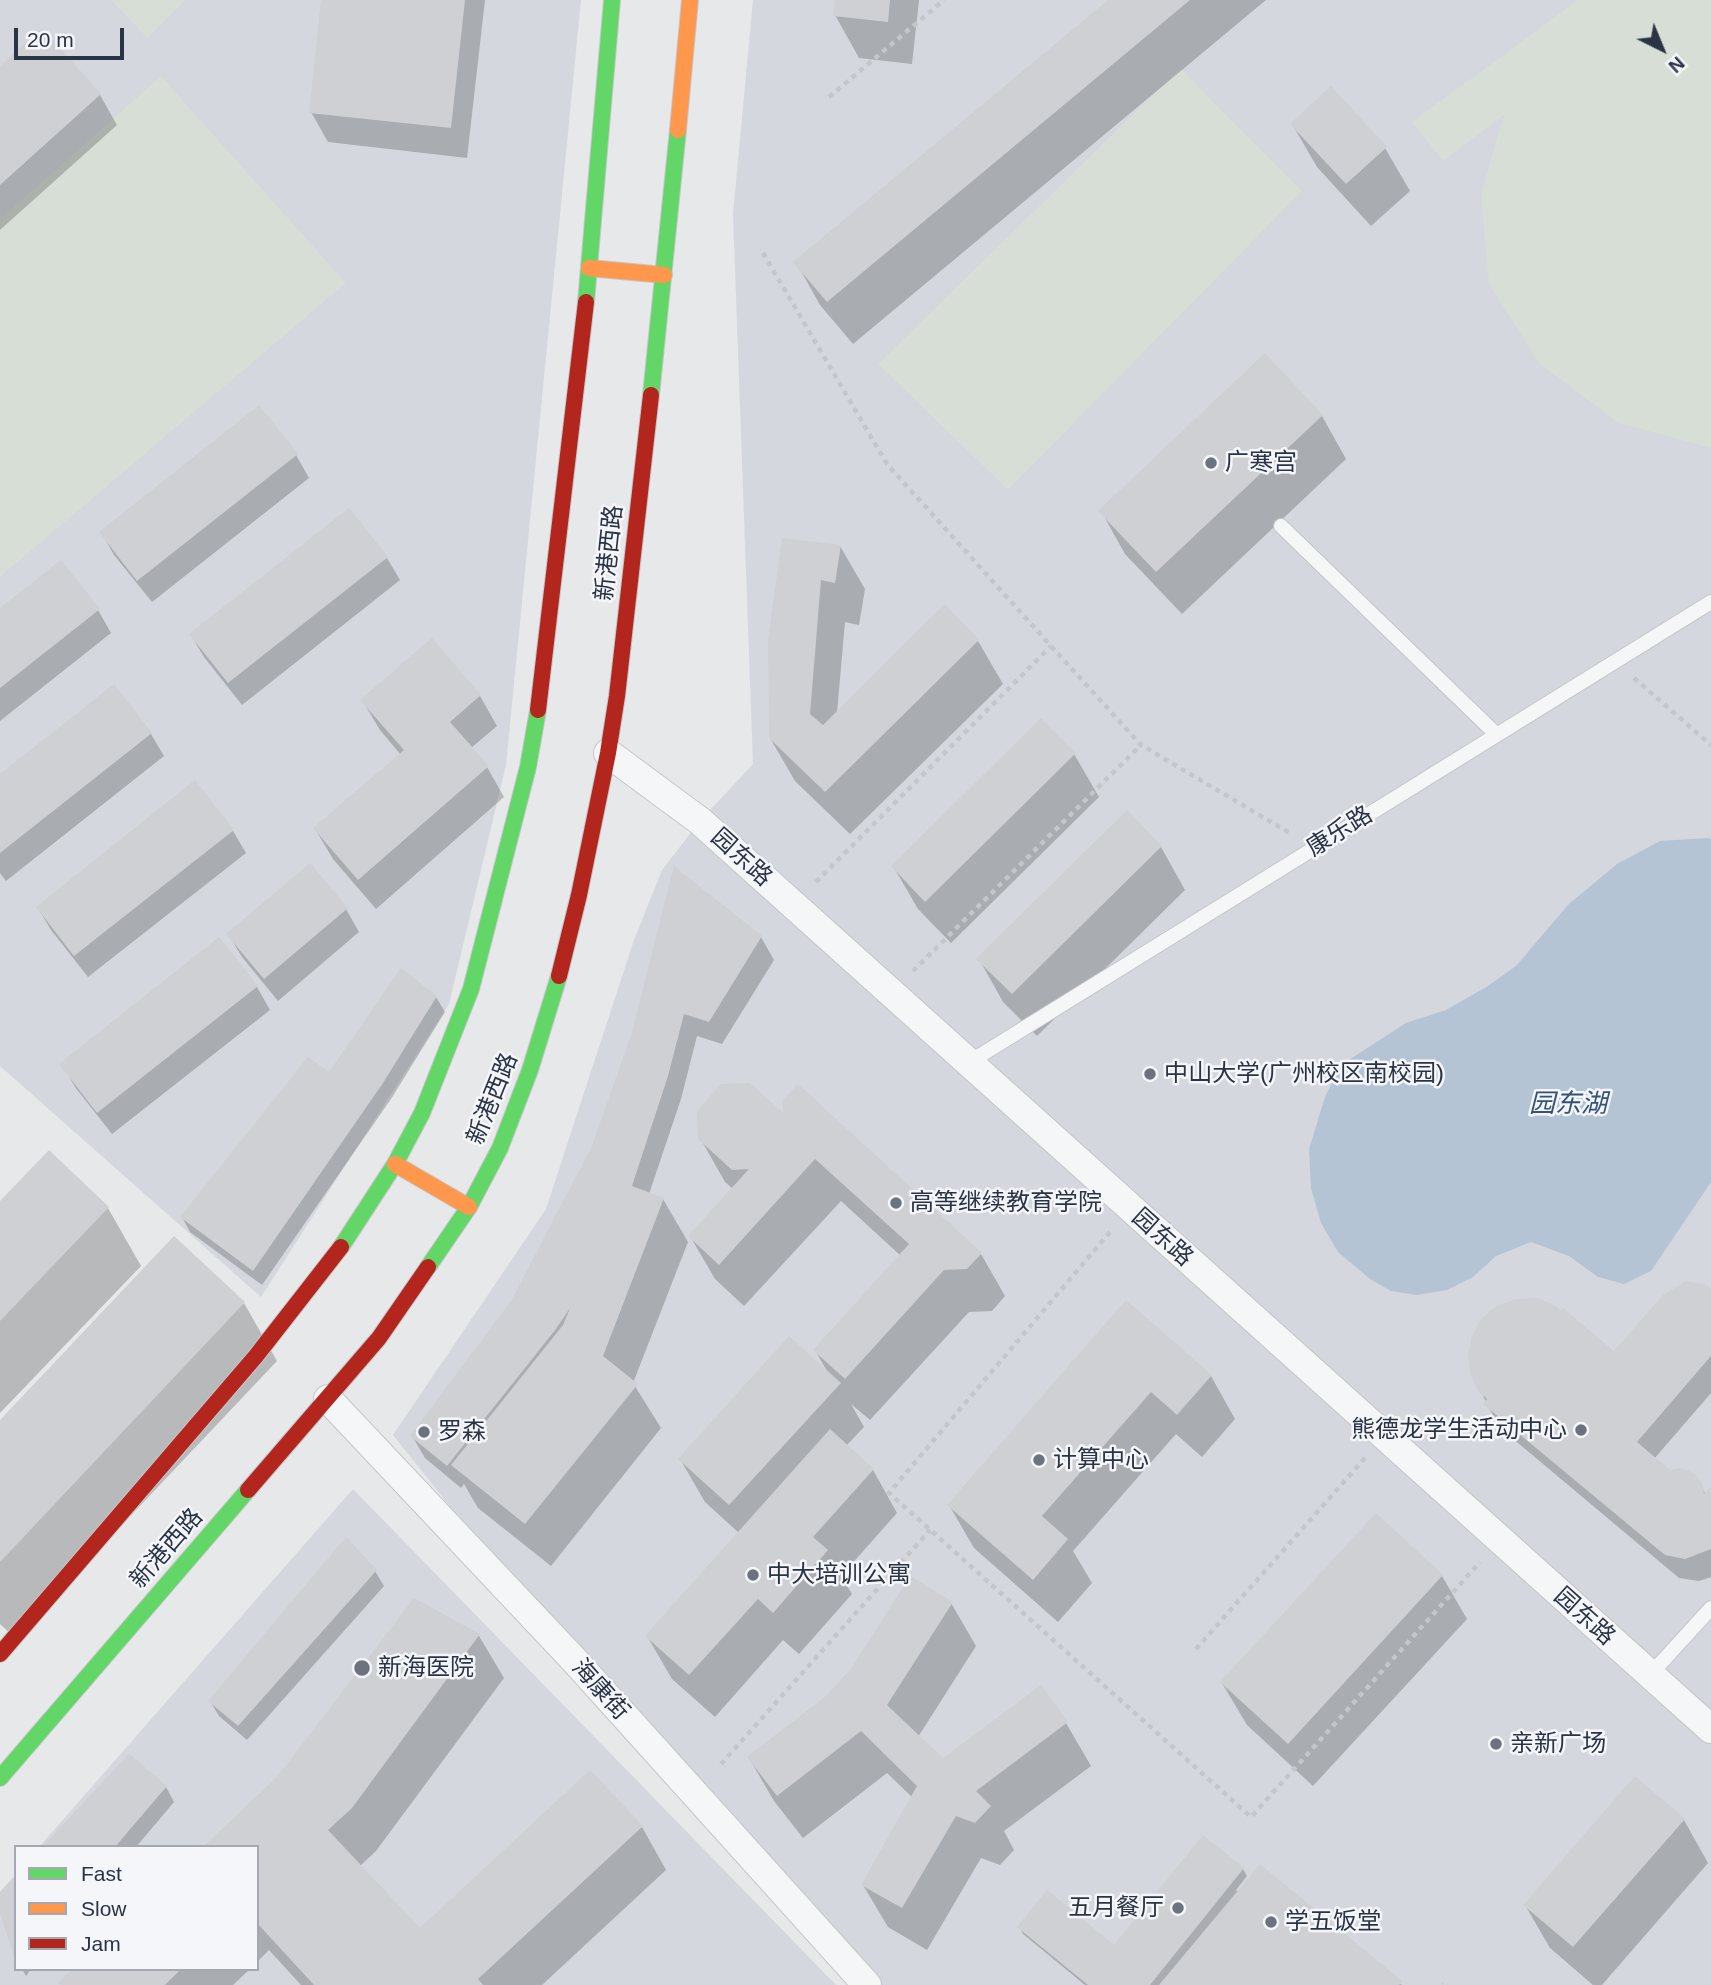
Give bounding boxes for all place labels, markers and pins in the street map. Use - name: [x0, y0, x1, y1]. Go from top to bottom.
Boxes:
- place label: 广寒宫: [1225, 449, 1297, 477]
- marker: 广寒宫: [1203, 455, 1219, 471]
- place label: 中山大学(广州校区南校园): [1164, 1060, 1444, 1088]
- marker: 中山大学(广州校区南校园): [1142, 1066, 1158, 1082]
- place label: 高等继续教育学院: [910, 1189, 1102, 1217]
- marker: 高等继续教育学院: [888, 1195, 904, 1211]
- place label: 熊德龙学生活动中心: [1351, 1416, 1567, 1444]
- place label: 罗森: [438, 1418, 486, 1446]
- marker: 熊德龙学生活动中心: [1573, 1422, 1589, 1438]
- marker: 罗森: [416, 1424, 432, 1440]
- place label: 计算中心: [1053, 1446, 1149, 1474]
- marker: 计算中心: [1031, 1452, 1047, 1468]
- place label: 中大培训公寓: [767, 1561, 911, 1589]
- marker: 中大培训公寓: [745, 1567, 761, 1583]
- place label: 新海医院: [378, 1654, 474, 1682]
- marker: 新海医院: [352, 1658, 372, 1678]
- place label: 亲新广场: [1510, 1730, 1606, 1758]
- marker: 亲新广场: [1488, 1736, 1504, 1752]
- place label: 五月餐厅: [1068, 1894, 1164, 1922]
- marker: 五月餐厅: [1170, 1900, 1186, 1916]
- place label: 学五饭堂: [1285, 1908, 1381, 1936]
- marker: 学五饭堂: [1263, 1914, 1279, 1930]

